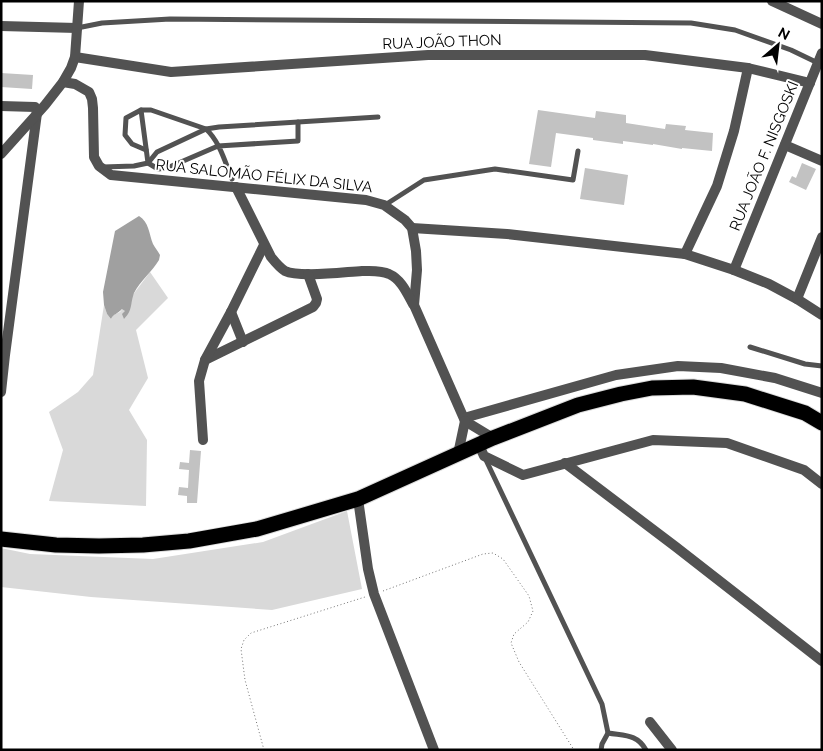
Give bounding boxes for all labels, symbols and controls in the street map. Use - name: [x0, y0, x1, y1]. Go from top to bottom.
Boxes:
- north arrow: [753, 20, 803, 70]
- text: N: [776, 24, 793, 43]
- street label: RUA JOÃO THON: [382, 31, 502, 53]
- street label: RUA JOÃO F. NISGOSKI: [726, 79, 802, 233]
- street label: RUA SALOMÃO FÉLIX DA SILVA: [155, 156, 373, 196]

